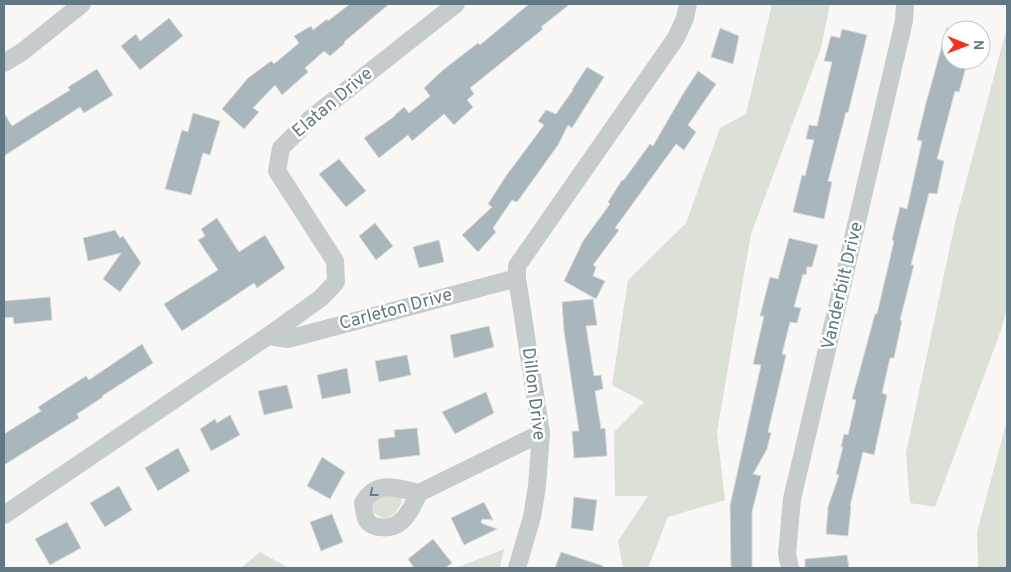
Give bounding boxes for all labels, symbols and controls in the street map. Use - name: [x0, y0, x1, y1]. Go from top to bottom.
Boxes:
- north arrow: [941, 20, 991, 70]
- text: N: [969, 40, 986, 50]
- street label: Elatan Drive: [288, 63, 378, 143]
- street label: Vanderbilt Drive: [817, 220, 869, 352]
- street label: Carleton Drive: [337, 284, 455, 336]
- street label: Dillon Drive: [516, 346, 550, 442]
- one-way arrow: [370, 487, 379, 495]

